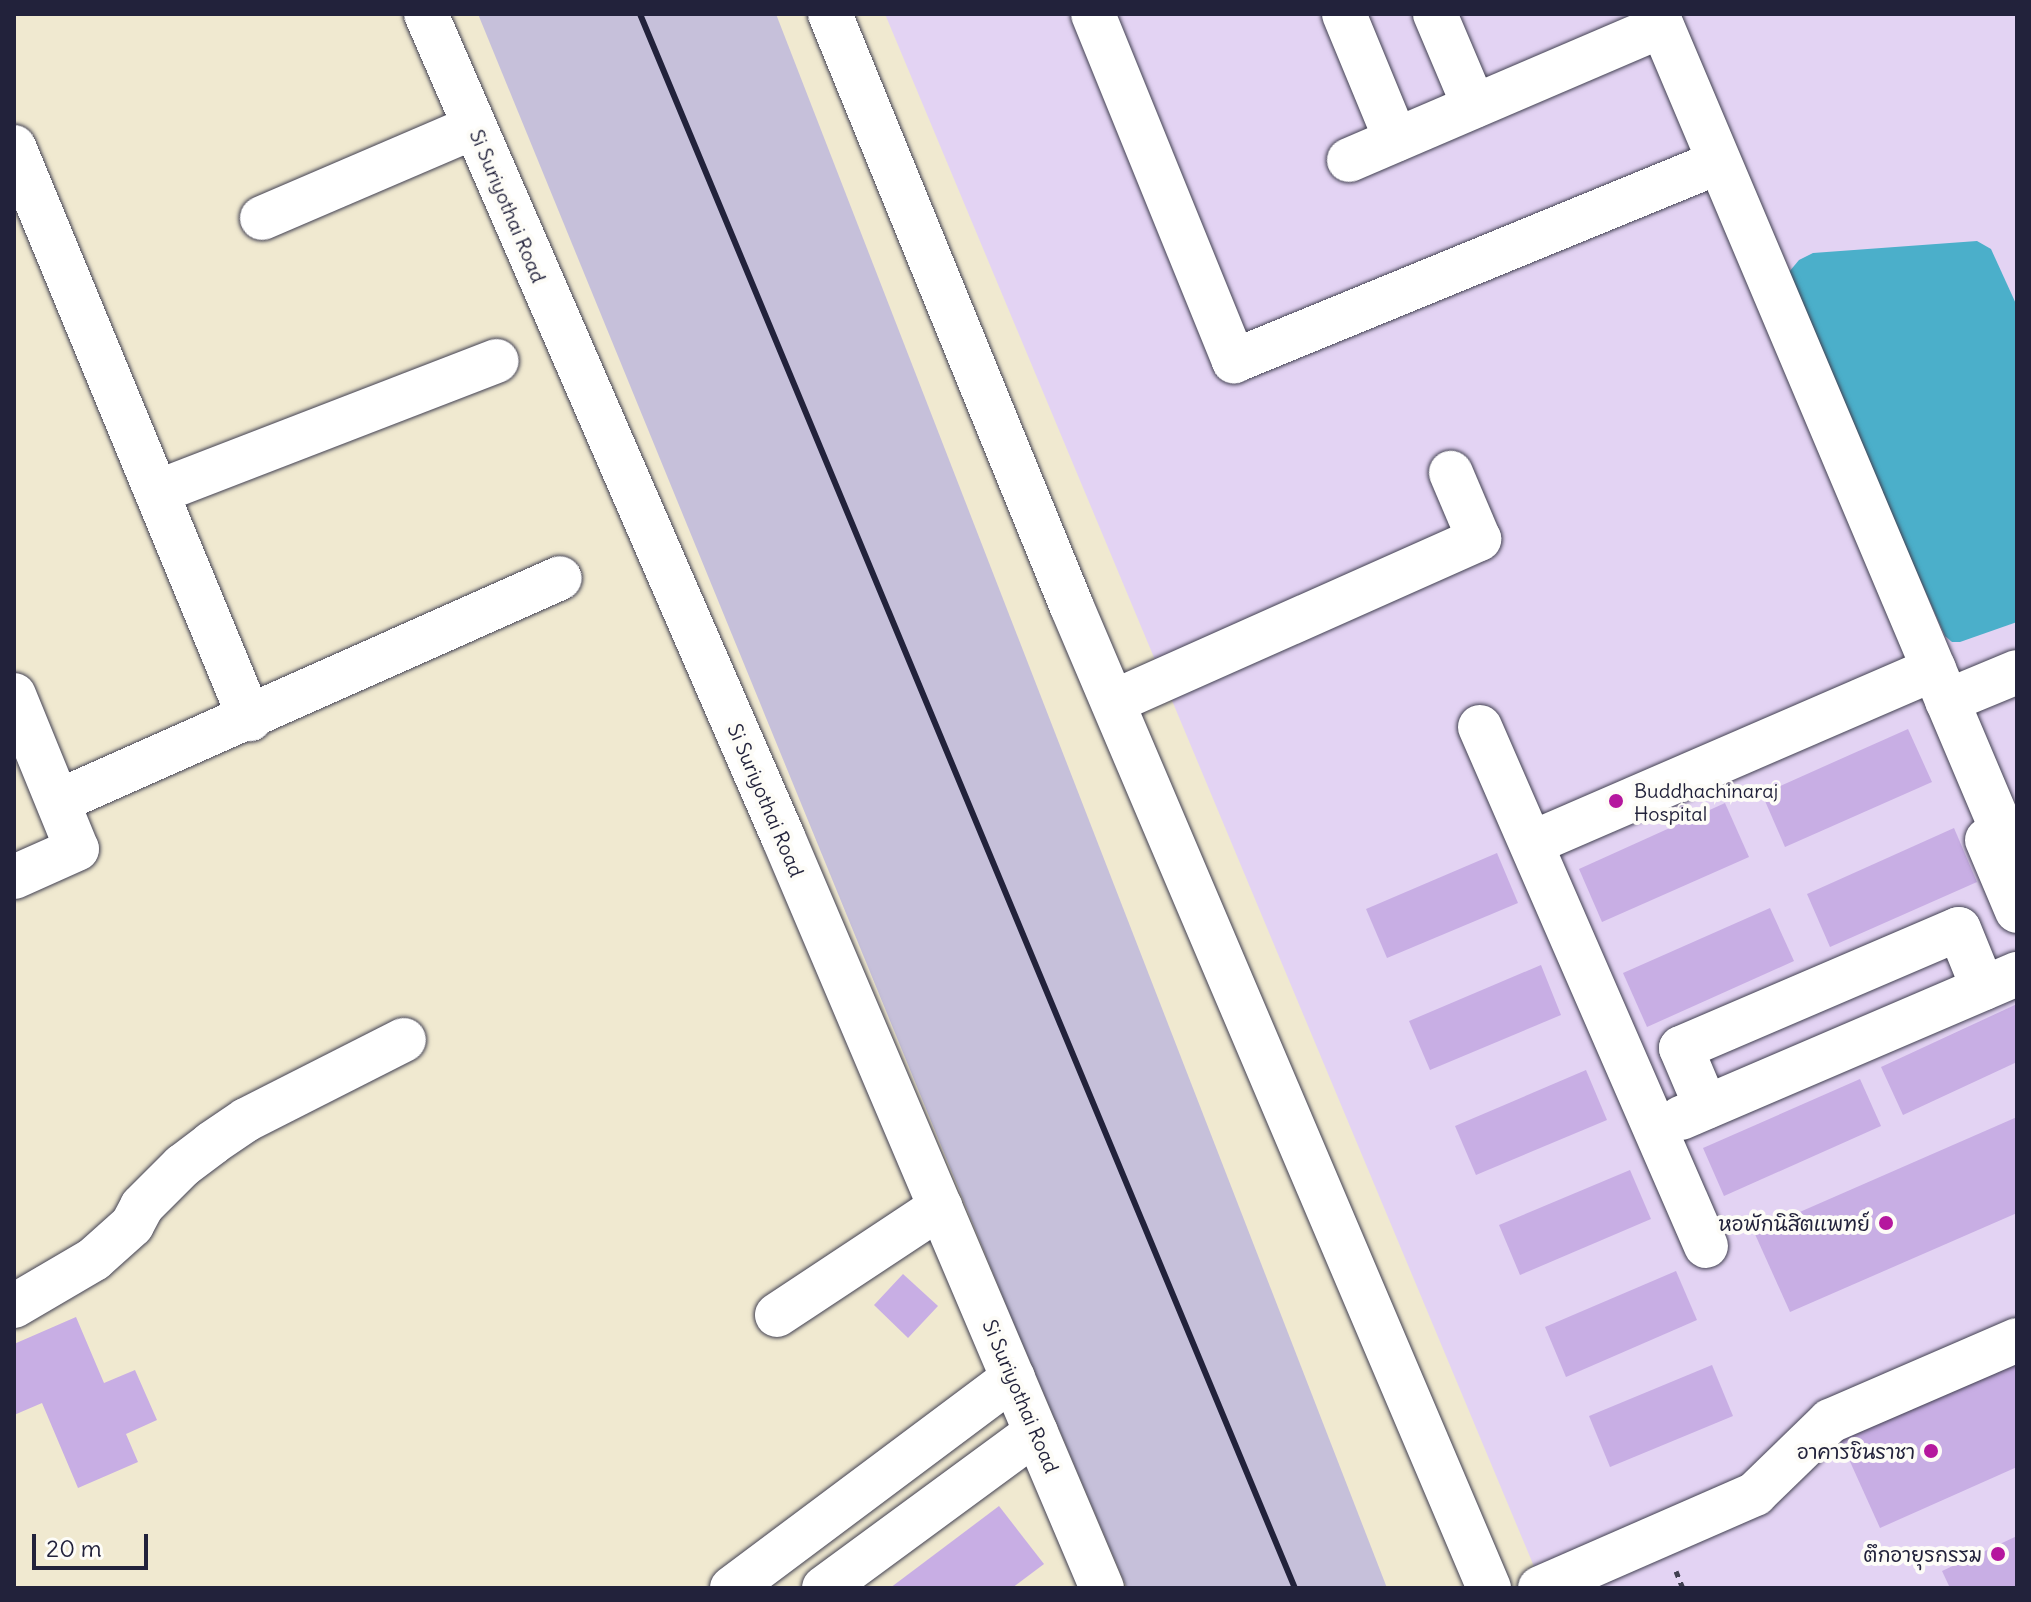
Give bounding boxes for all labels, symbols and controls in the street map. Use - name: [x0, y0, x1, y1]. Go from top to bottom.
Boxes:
- street label: Si Suriyothai Road: [465, 126, 551, 286]
- street label: Si Suriyothai Road: [723, 720, 809, 880]
- place label: Buddhachinaraj Hospital: [1634, 778, 1778, 825]
- marker: Buddhachinaraj Hospital: [1605, 790, 1627, 812]
- place label: หอพักนิสิตแพทย์: [1719, 1211, 1870, 1235]
- marker: หอพักนิสิตแพทย์: [1877, 1214, 1895, 1232]
- street label: Si Suriyothai Road: [978, 1316, 1064, 1476]
- place label: อาคารชินราชา: [1797, 1439, 1915, 1463]
- marker: อาคารชินราชา: [1922, 1442, 1940, 1460]
- scale bar: [36, 1518, 152, 1568]
- text: 20 m: [46, 1533, 102, 1563]
- place label: ตึกอายุรกรรม: [1863, 1542, 1982, 1566]
- marker: ตึกอายุรกรรม: [1989, 1545, 2007, 1563]

